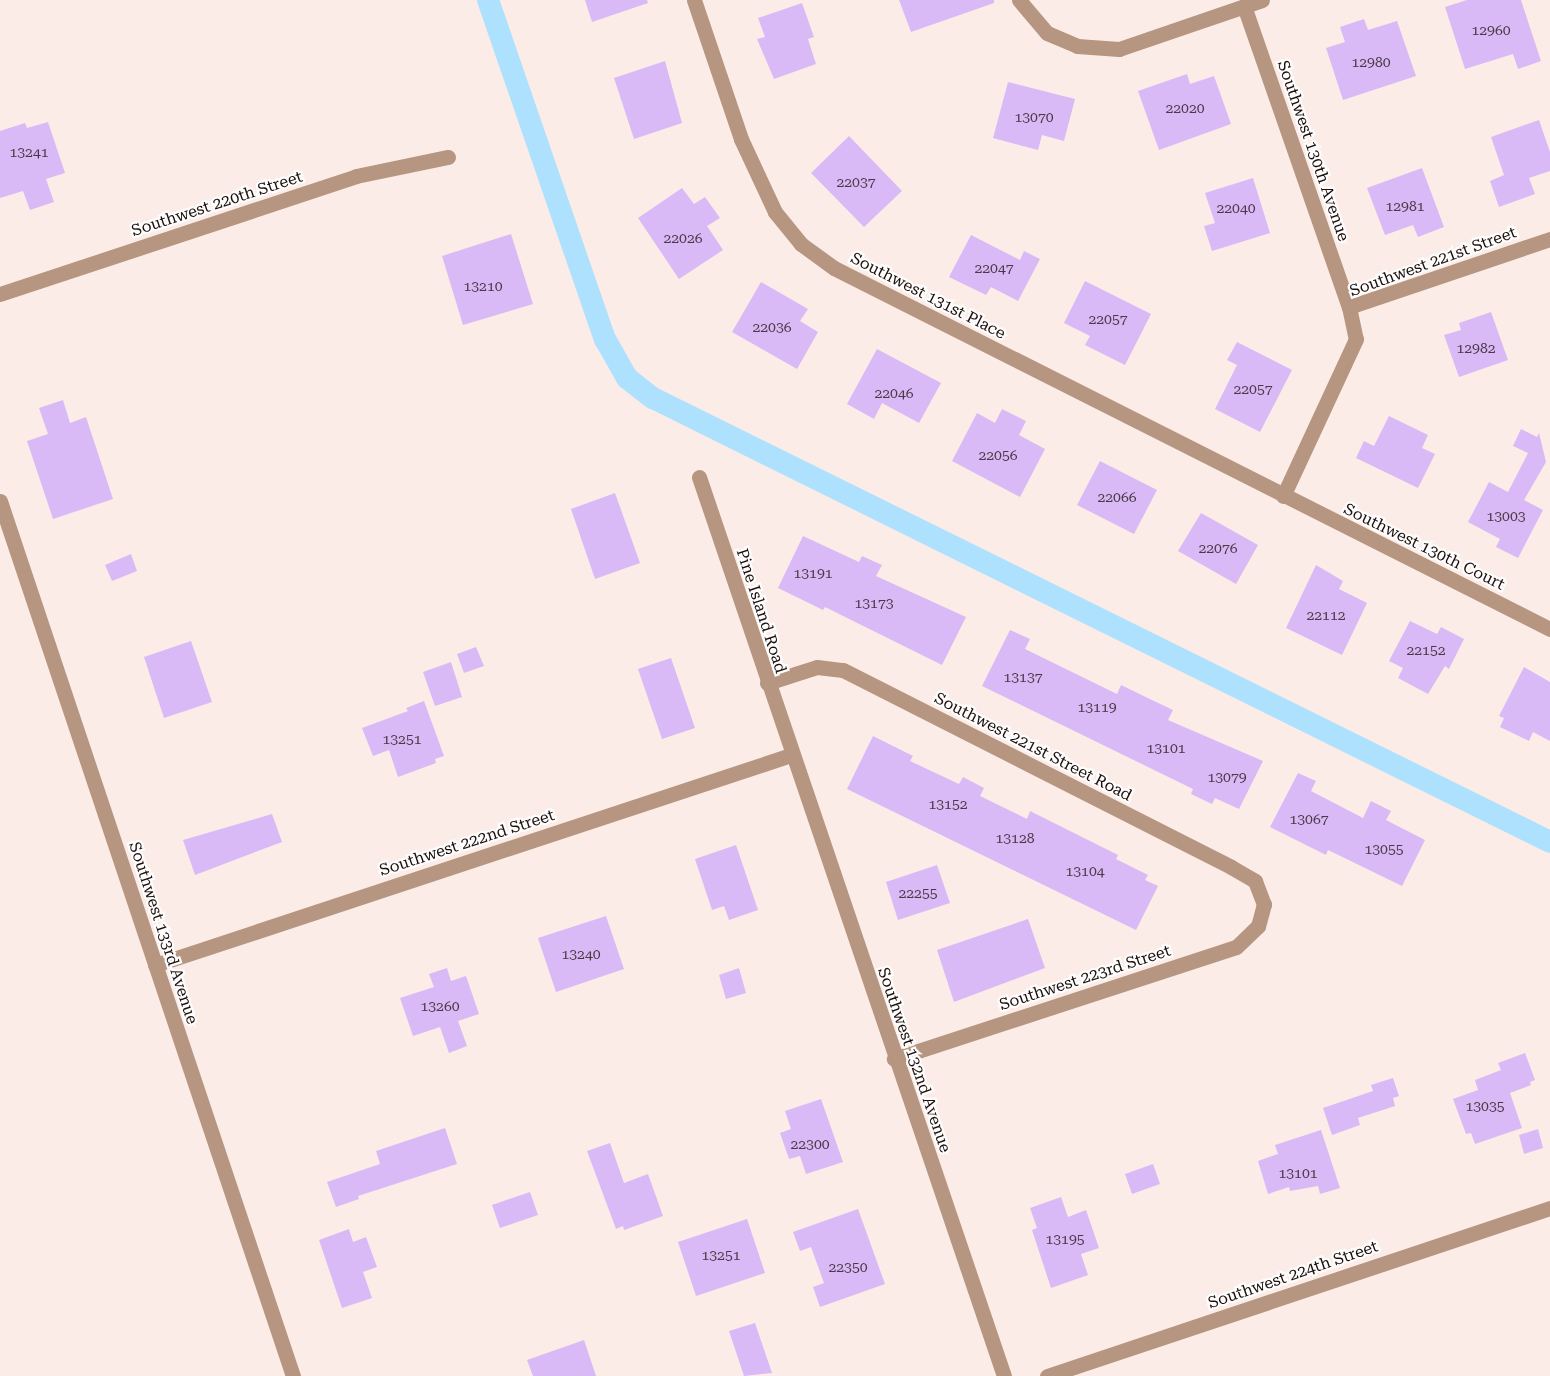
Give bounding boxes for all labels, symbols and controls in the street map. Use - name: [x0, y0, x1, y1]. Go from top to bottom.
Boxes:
- house number: 12960: [1471, 22, 1511, 38]
- house number: 12980: [1351, 54, 1391, 70]
- street label: Southwest 130th Avenue: [1273, 58, 1353, 244]
- house number: 22020: [1165, 100, 1205, 116]
- house number: 13070: [1014, 109, 1054, 125]
- house number: 13241: [9, 144, 49, 160]
- street label: Southwest 220th Street: [129, 167, 305, 241]
- house number: 22037: [836, 174, 876, 190]
- house number: 12981: [1385, 198, 1425, 214]
- house number: 22040: [1216, 200, 1256, 216]
- street label: Southwest 221st Street: [1347, 223, 1519, 301]
- house number: 22026: [663, 230, 703, 246]
- street label: Southwest 131st Place: [847, 249, 1009, 343]
- house number: 22047: [974, 260, 1014, 276]
- house number: 13210: [463, 278, 503, 294]
- house number: 22057: [1088, 311, 1128, 327]
- house number: 22036: [752, 319, 792, 335]
- house number: 12982: [1456, 340, 1496, 356]
- house number: 22057: [1233, 381, 1273, 397]
- house number: 22046: [874, 385, 914, 401]
- house number: 22056: [978, 447, 1018, 463]
- house number: 22066: [1097, 489, 1137, 505]
- street label: Southwest 130th Court: [1340, 500, 1508, 594]
- house number: 13003: [1486, 508, 1526, 524]
- house number: 22076: [1198, 540, 1238, 556]
- street label: Pine Island Road: [732, 546, 790, 676]
- house number: 13191: [793, 565, 833, 581]
- house number: 13173: [854, 595, 894, 611]
- house number: 22112: [1306, 607, 1346, 623]
- house number: 22152: [1406, 642, 1446, 658]
- house number: 13137: [1003, 669, 1043, 685]
- street label: Southwest 221st Street Road: [931, 689, 1135, 805]
- house number: 13119: [1077, 699, 1117, 715]
- house number: 13251: [382, 731, 422, 747]
- house number: 13101: [1146, 740, 1186, 756]
- house number: 13079: [1207, 769, 1247, 785]
- house number: 13152: [928, 796, 968, 812]
- street label: Southwest 222nd Street: [377, 806, 557, 880]
- house number: 13067: [1289, 811, 1329, 827]
- house number: 13128: [995, 830, 1035, 846]
- street label: Southwest 133rd Avenue: [124, 839, 202, 1027]
- house number: 13055: [1364, 841, 1404, 857]
- house number: 13104: [1065, 863, 1105, 879]
- house number: 22255: [898, 885, 938, 901]
- street label: Southwest 223rd Street: [997, 941, 1173, 1015]
- house number: 13240: [561, 946, 601, 962]
- street label: Southwest 132nd Avenue: [873, 965, 955, 1155]
- house number: 13260: [420, 998, 460, 1014]
- house number: 13035: [1465, 1098, 1505, 1114]
- house number: 22300: [790, 1136, 830, 1152]
- house number: 13101: [1278, 1165, 1318, 1181]
- house number: 13195: [1045, 1231, 1085, 1247]
- street label: Southwest 224th Street: [1205, 1237, 1381, 1313]
- house number: 13251: [701, 1247, 741, 1263]
- house number: 22350: [828, 1259, 868, 1275]

